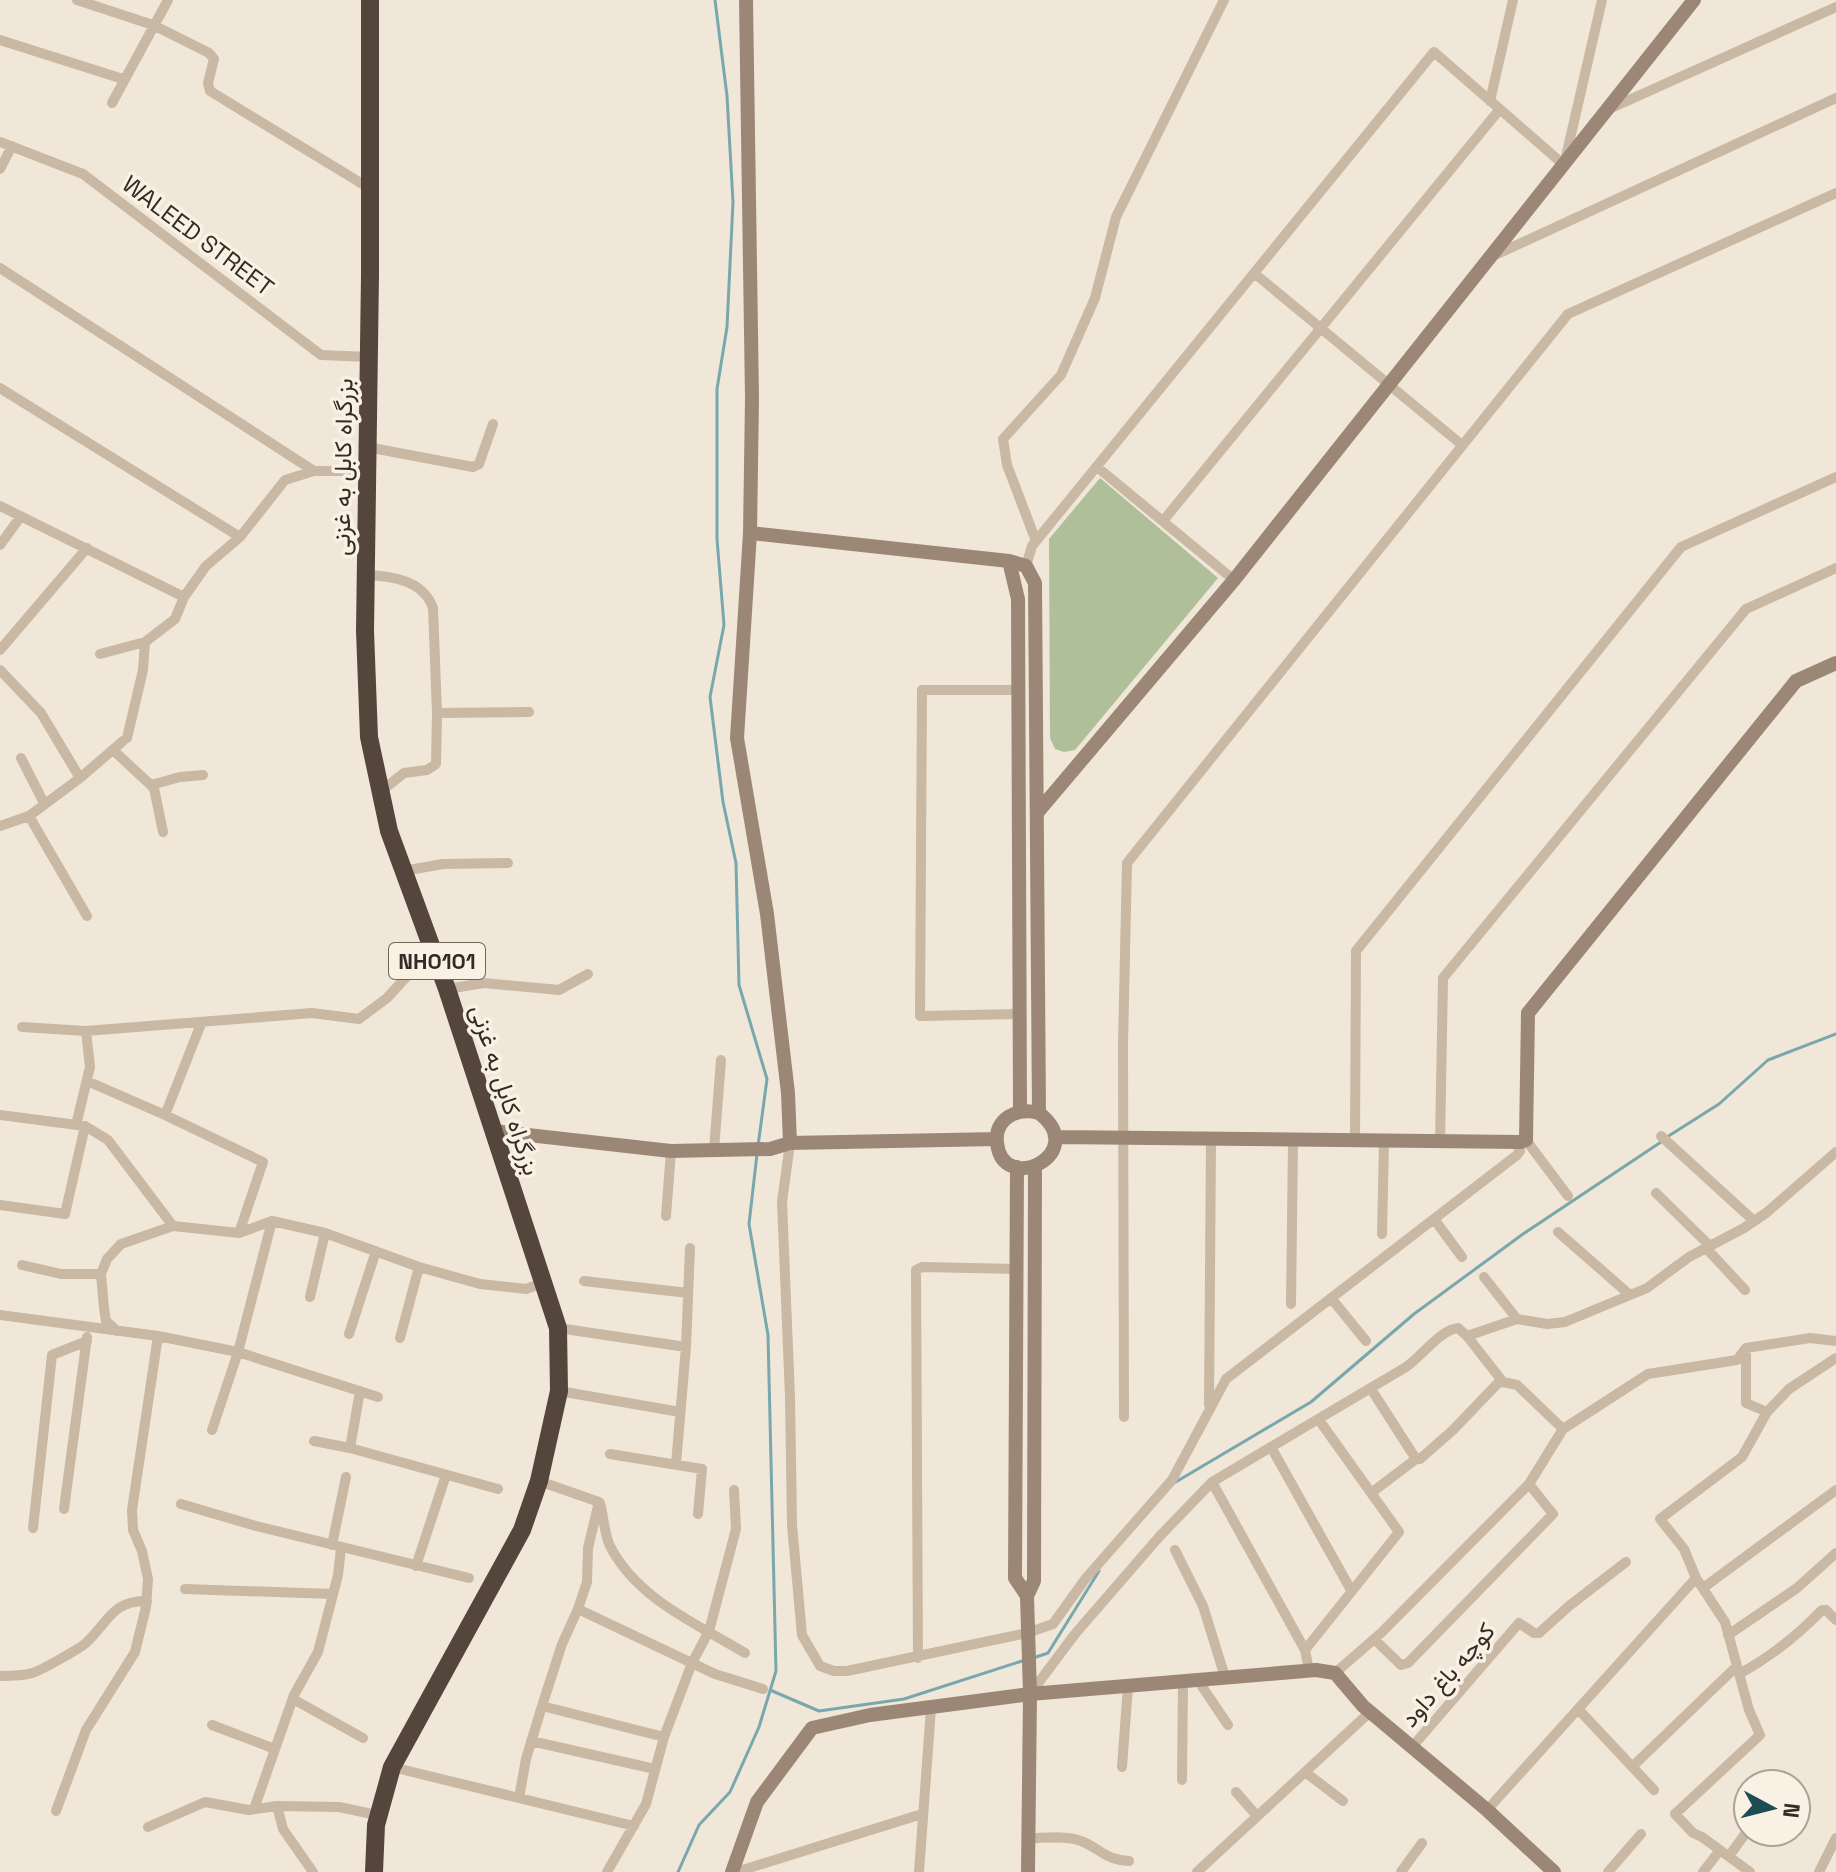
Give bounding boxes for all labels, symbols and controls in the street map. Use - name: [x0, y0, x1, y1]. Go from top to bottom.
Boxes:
- street label: WALEED STREET: [116, 168, 280, 303]
- street label: بزرگراه کابل به غزنی: [325, 378, 360, 556]
- road number: NH0101: [389, 943, 485, 979]
- street label: بزرگراه کابل به غزنی: [463, 1001, 548, 1179]
- street label: کوچه باغ داود: [1394, 1616, 1502, 1734]
- north arrow: [1732, 1768, 1812, 1848]
- text: N: [1777, 1801, 1807, 1819]

